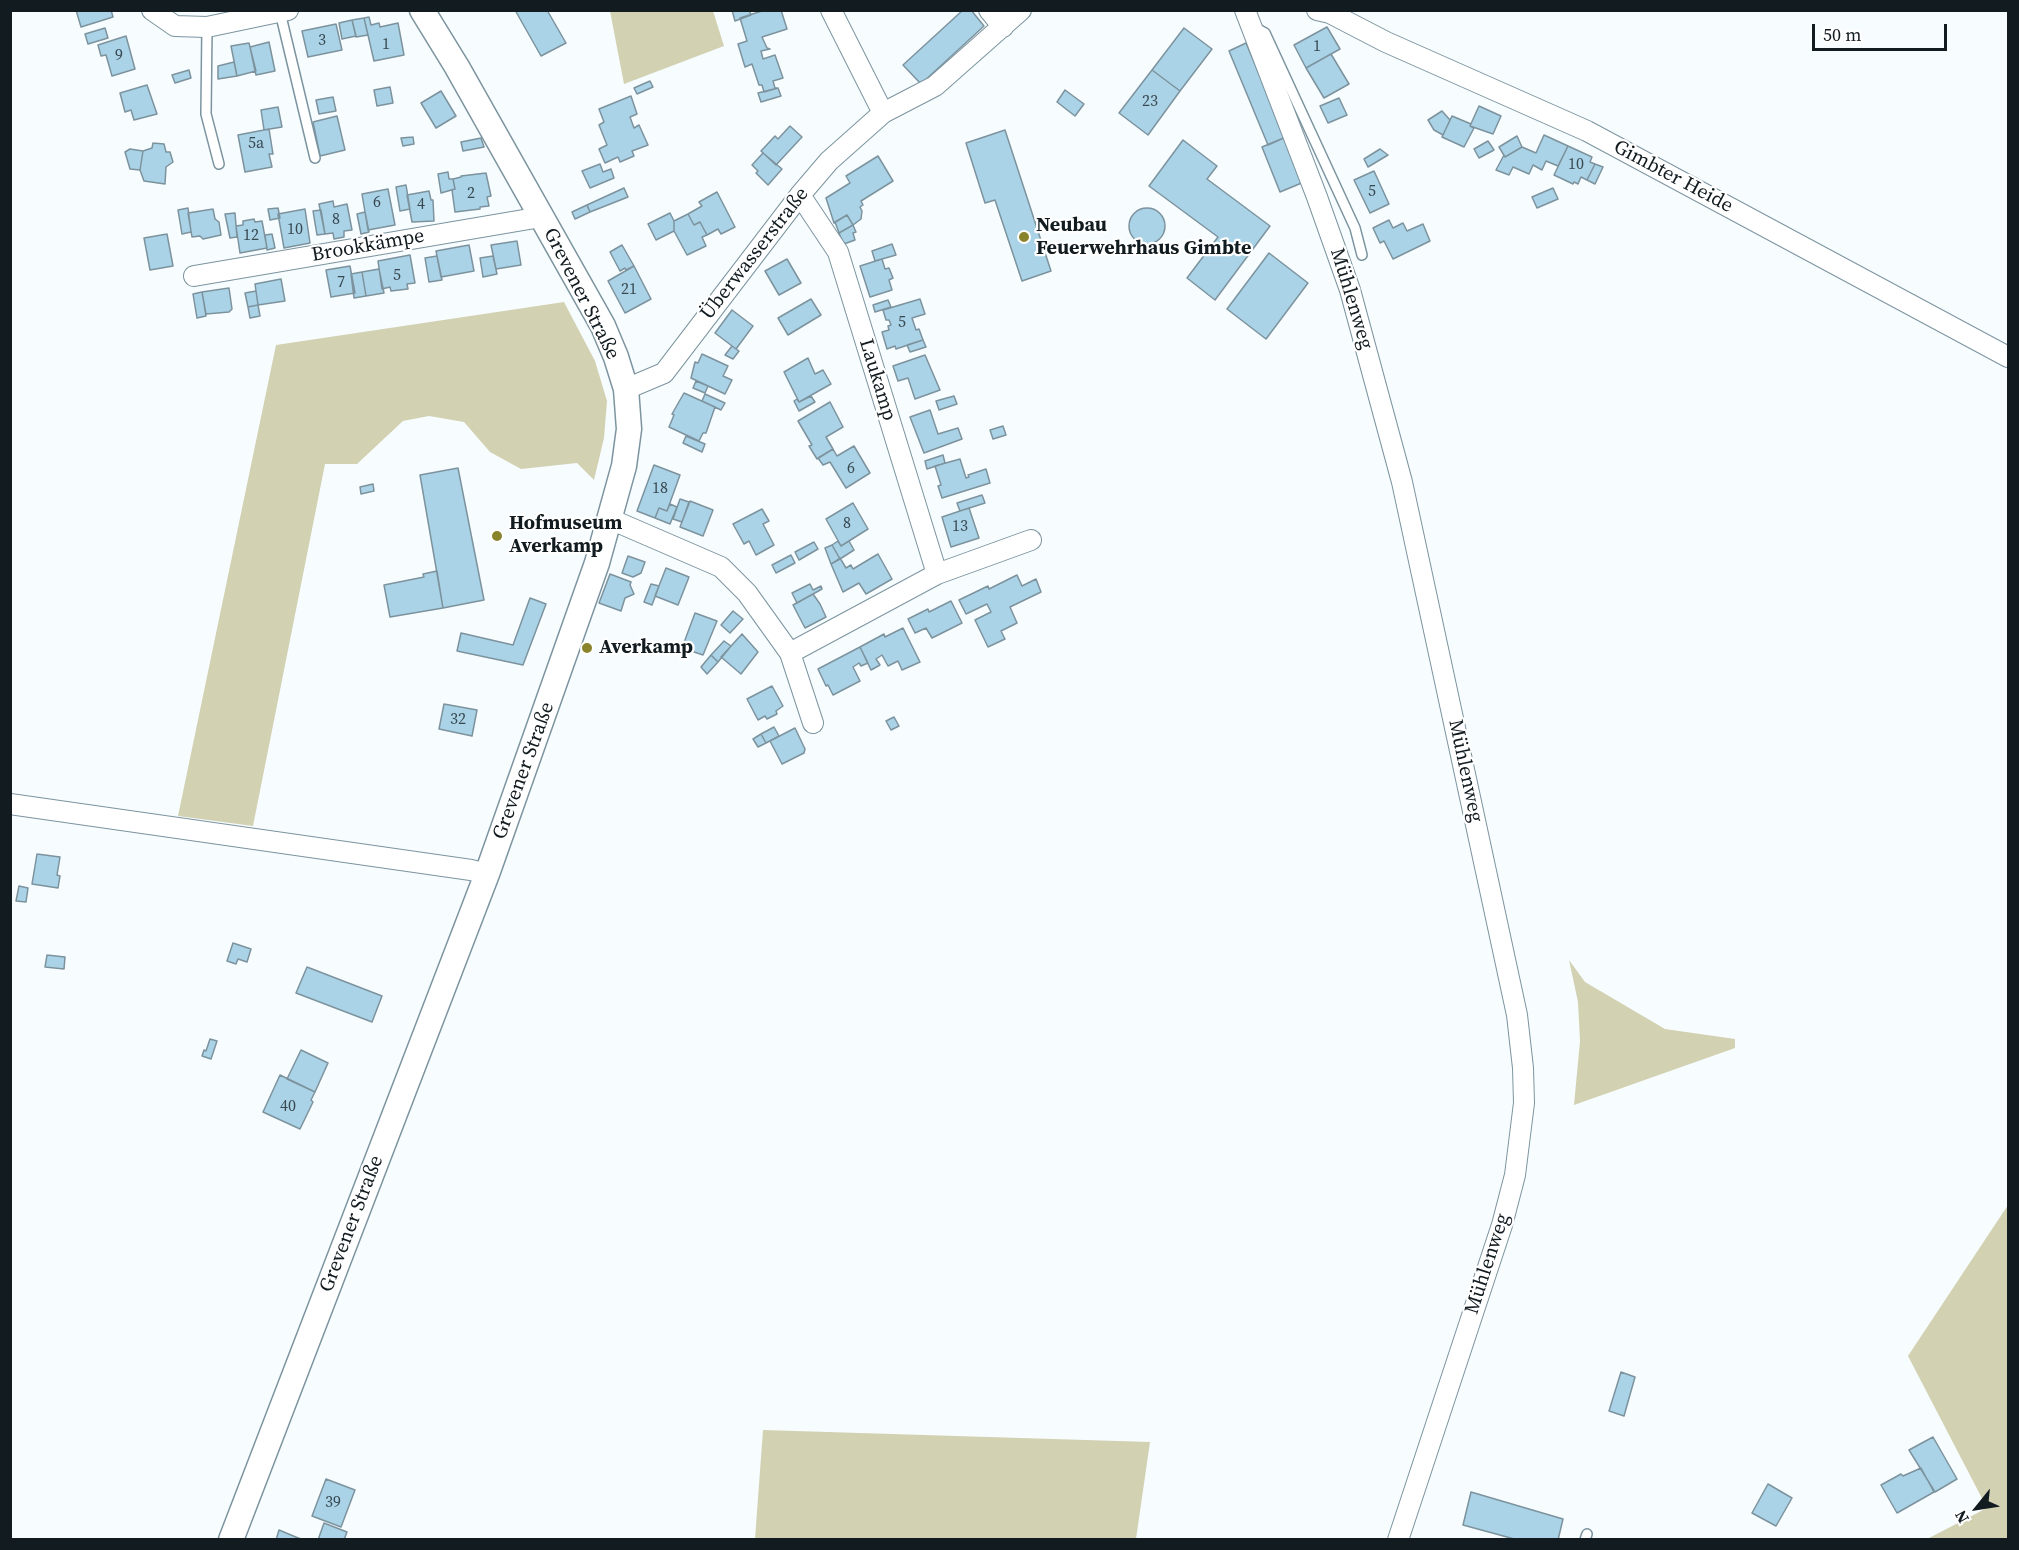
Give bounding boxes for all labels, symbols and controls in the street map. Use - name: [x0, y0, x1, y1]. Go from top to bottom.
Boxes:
- scale bar: [1815, 12, 1950, 50]
- text: 50 m: [1823, 22, 1861, 47]
- house number: 3: [318, 31, 326, 51]
- house number: 1: [382, 35, 390, 55]
- house number: 1: [1313, 37, 1321, 57]
- house number: 9: [115, 46, 123, 66]
- house number: 23: [1142, 92, 1158, 112]
- house number: 5a: [248, 134, 264, 154]
- street label: Gimbter Heide: [1609, 135, 1737, 219]
- house number: 10: [1568, 155, 1584, 175]
- house number: 5: [1368, 182, 1376, 202]
- street label: Überwasserstraße: [696, 183, 814, 325]
- house number: 2: [467, 184, 475, 204]
- house number: 6: [373, 193, 381, 213]
- house number: 4: [417, 195, 425, 215]
- house number: 8: [332, 210, 340, 230]
- place label: Neubau Feuerwehrhaus Gimbte: [1036, 214, 1251, 261]
- house number: 10: [287, 220, 303, 240]
- street label: Brookkämpe: [310, 224, 426, 268]
- street label: Grevener Straße: [538, 224, 624, 364]
- house number: 12: [243, 226, 259, 246]
- marker: Neubau Feuerwehrhaus Gimbte: [1017, 230, 1031, 244]
- street label: Mühlenweg: [1324, 246, 1378, 352]
- house number: 5: [393, 266, 401, 286]
- house number: 7: [337, 273, 345, 293]
- house number: 21: [621, 280, 637, 300]
- house number: 5: [898, 313, 906, 333]
- street label: Laukamp: [853, 336, 901, 424]
- house number: 6: [847, 459, 855, 479]
- house number: 18: [652, 479, 668, 499]
- place label: Hofmuseum Averkamp: [509, 512, 622, 559]
- house number: 8: [843, 514, 851, 534]
- house number: 13: [952, 517, 968, 537]
- marker: Hofmuseum Averkamp: [490, 529, 504, 543]
- place label: Averkamp: [599, 636, 693, 660]
- marker: Averkamp: [580, 641, 594, 655]
- street label: Grevener Straße: [488, 699, 560, 843]
- house number: 32: [450, 710, 466, 730]
- street label: Mühlenweg: [1442, 717, 1488, 825]
- house number: 40: [280, 1097, 296, 1117]
- street label: Grevener Straße: [315, 1152, 389, 1296]
- street label: Mühlenweg: [1460, 1211, 1516, 1317]
- north arrow: [1947, 1478, 2007, 1538]
- house number: 39: [325, 1493, 341, 1513]
- text: N: [1949, 1506, 1974, 1528]

